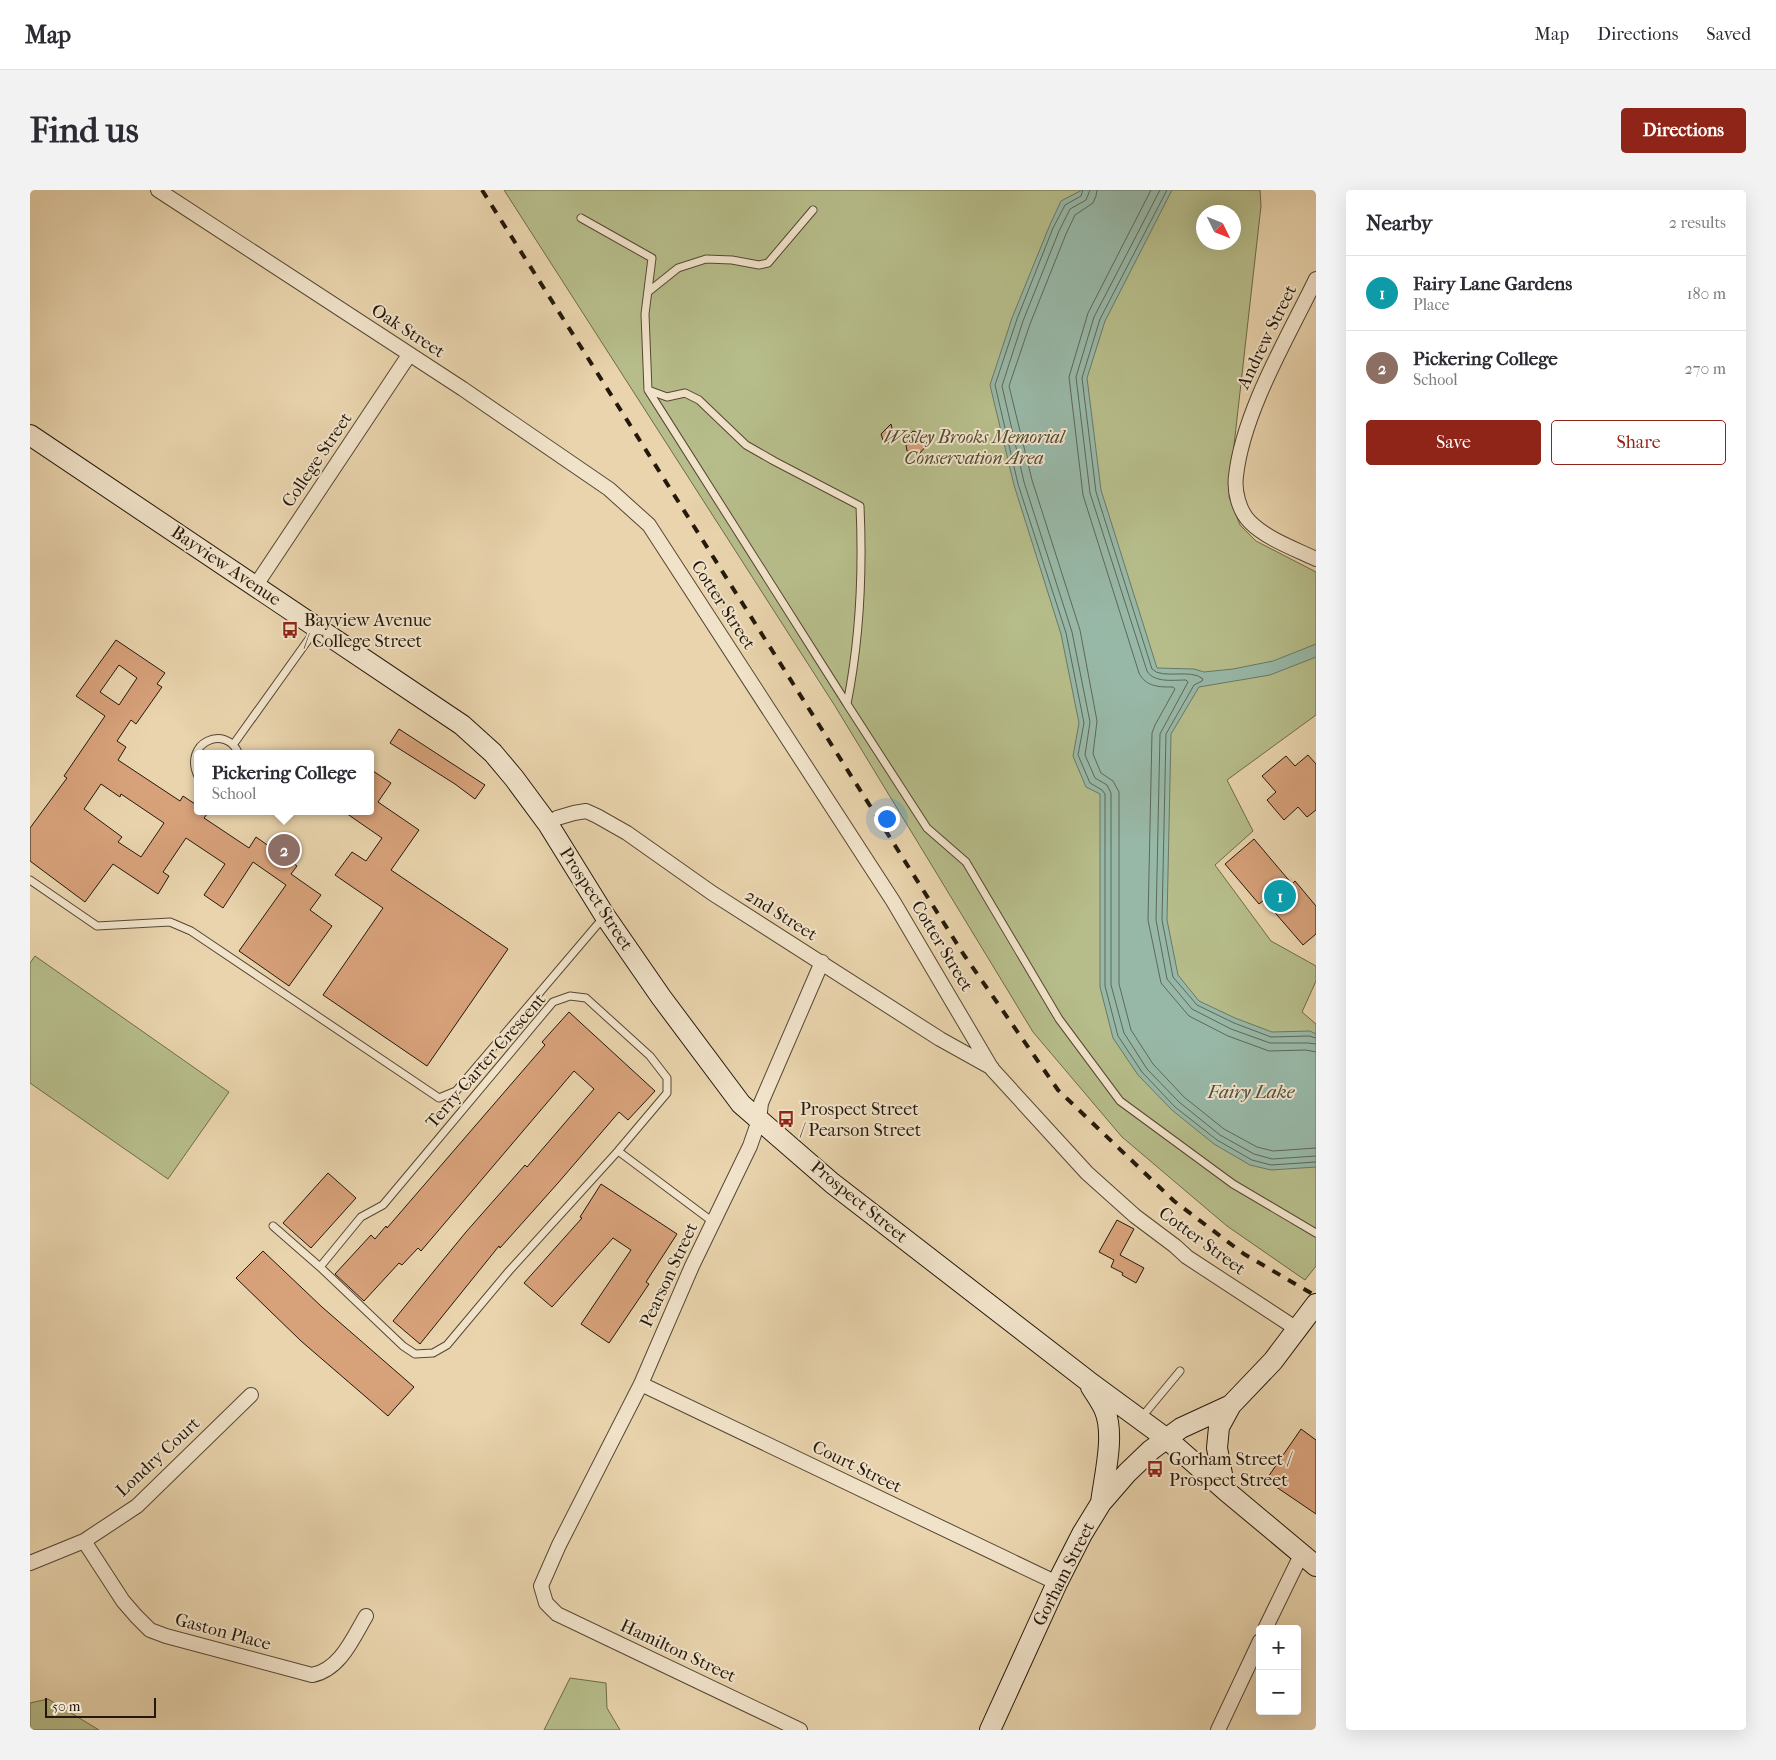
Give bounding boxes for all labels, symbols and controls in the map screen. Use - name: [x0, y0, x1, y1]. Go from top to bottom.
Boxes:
- text: Map: [25, 21, 71, 49]
- text: Map: [1535, 24, 1569, 45]
- text: Directions: [1597, 24, 1678, 45]
- text: Saved: [1706, 24, 1751, 45]
- button: Directions: [1621, 108, 1746, 153]
- text: Find us: [30, 110, 139, 151]
- north arrow: [1196, 205, 1241, 250]
- text: Nearby: [1366, 211, 1432, 235]
- text: 2 results: [1669, 213, 1726, 232]
- text: Fairy Lane Gardens: [1413, 273, 1572, 295]
- street label: Andrew Street: [1232, 281, 1301, 393]
- text: 1: [1379, 284, 1385, 303]
- text: 180 m: [1687, 284, 1726, 303]
- text: Place: [1413, 295, 1449, 314]
- street label: Oak Street: [367, 300, 449, 363]
- text: Pickering College: [1413, 348, 1558, 370]
- text: 2: [1378, 359, 1386, 378]
- text: 270 m: [1685, 359, 1726, 378]
- text: School: [1413, 370, 1458, 389]
- street label: College Street: [278, 408, 357, 511]
- button: Save: [1366, 420, 1541, 465]
- button: Share: [1551, 420, 1726, 465]
- park label: Wesley Brooks Memorial Conservation Area: [884, 427, 1067, 469]
- street label: Bayview Avenue: [167, 522, 285, 610]
- street label: Cotter Street: [686, 557, 760, 654]
- place label: Bayview Avenue / College Street: [303, 610, 432, 652]
- bus stop icon: Bayview Avenue / College Street: [280, 620, 300, 640]
- popup: [194, 750, 374, 815]
- text: Pickering College: [212, 762, 356, 784]
- text: School: [212, 784, 256, 803]
- your location: [874, 806, 900, 832]
- pin: 2: [268, 831, 300, 869]
- street label: Prospect Street: [555, 844, 637, 955]
- pin: 1: [1264, 877, 1296, 915]
- street label: 2nd Street: [741, 885, 821, 946]
- street label: Cotter Street: [907, 897, 978, 996]
- street label: Terry Carter Crescent: [422, 989, 551, 1133]
- water label: Fairy Lake: [1207, 1081, 1296, 1103]
- place label: Prospect Street / Pearson Street: [799, 1099, 922, 1141]
- bus stop icon: Prospect Street / Pearson Street: [776, 1109, 796, 1129]
- street label: Prospect Street: [806, 1157, 912, 1248]
- street label: Cotter Street: [1155, 1203, 1250, 1280]
- street label: Pearson Street: [636, 1219, 703, 1331]
- street label: Londry Court: [112, 1413, 205, 1501]
- street label: Court Street: [809, 1436, 906, 1498]
- place label: Gorham Street / Prospect Street: [1169, 1449, 1293, 1491]
- bus stop icon: Gorham Street / Prospect Street: [1145, 1459, 1165, 1479]
- street label: Gorham Street: [1029, 1518, 1100, 1630]
- street label: Gaston Place: [173, 1609, 273, 1655]
- street label: Hamilton Street: [617, 1615, 740, 1687]
- map controls: [1256, 1625, 1301, 1715]
- button: +: [1256, 1625, 1301, 1670]
- button: −: [1256, 1670, 1301, 1715]
- scale bar: [45, 1695, 156, 1718]
- text: 50 m: [52, 1698, 80, 1715]

